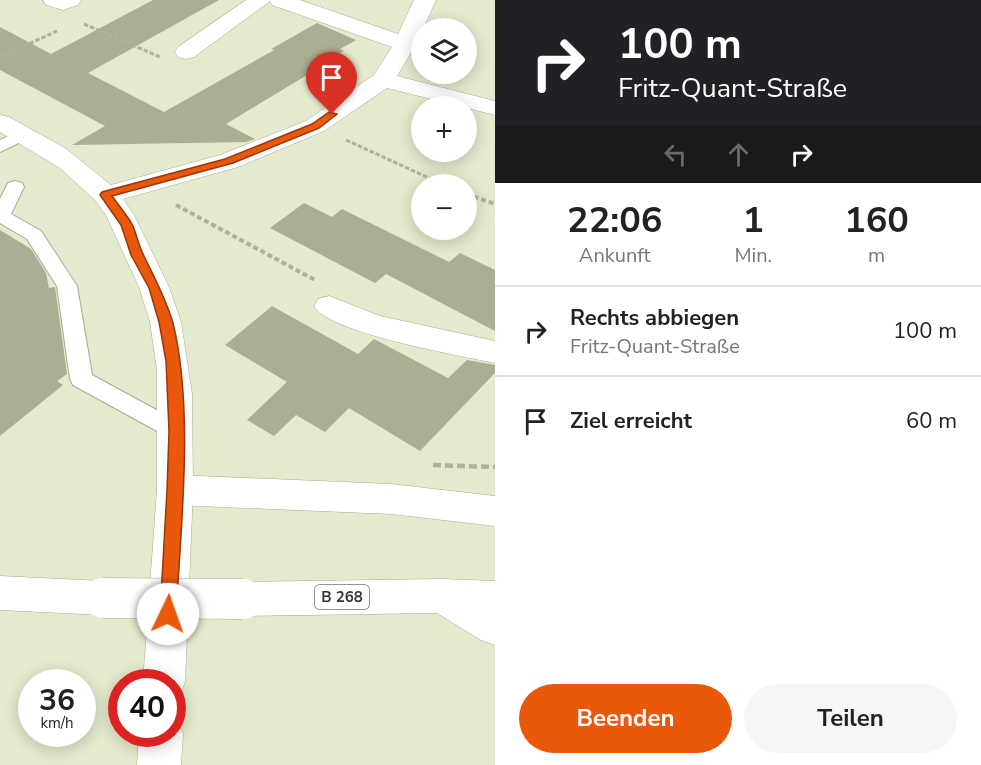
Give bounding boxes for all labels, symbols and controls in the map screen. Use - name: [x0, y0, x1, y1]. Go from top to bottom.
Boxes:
- text: 100 m: [618, 16, 742, 73]
- map controls: [411, 18, 477, 240]
- button: layers: [411, 18, 477, 84]
- icon: right: [519, 24, 597, 102]
- pin: [306, 52, 357, 114]
- icon: arrive: [315, 61, 348, 94]
- text: Fritz-Quant-Straße: [618, 70, 847, 107]
- button: +: [411, 96, 477, 162]
- icon: left: [659, 138, 692, 171]
- icon: ahead: [722, 138, 755, 171]
- icon: right: [785, 138, 818, 171]
- button: −: [411, 174, 477, 240]
- text: 22:06: [567, 196, 662, 245]
- text: 1: [742, 196, 764, 245]
- text: 160: [844, 196, 909, 245]
- text: Ankunft: [579, 242, 651, 269]
- text: Min.: [734, 242, 772, 269]
- text: m: [868, 242, 885, 269]
- text: Rechts abbiegen: [570, 303, 739, 333]
- icon: right: [519, 315, 552, 348]
- text: 100 m: [893, 316, 957, 346]
- text: Fritz-Quant-Straße: [570, 333, 740, 360]
- icon: arrive: [519, 405, 552, 438]
- text: Ziel erreicht: [570, 406, 692, 436]
- text: 60 m: [906, 406, 957, 436]
- position arrow: [136, 582, 200, 646]
- road number: B 268: [315, 585, 369, 609]
- speed limit sign: 40: [108, 669, 186, 747]
- text: 36: [39, 680, 75, 721]
- button: Beenden: [519, 684, 732, 753]
- button: Teilen: [744, 684, 957, 753]
- text: km/h: [40, 713, 74, 733]

